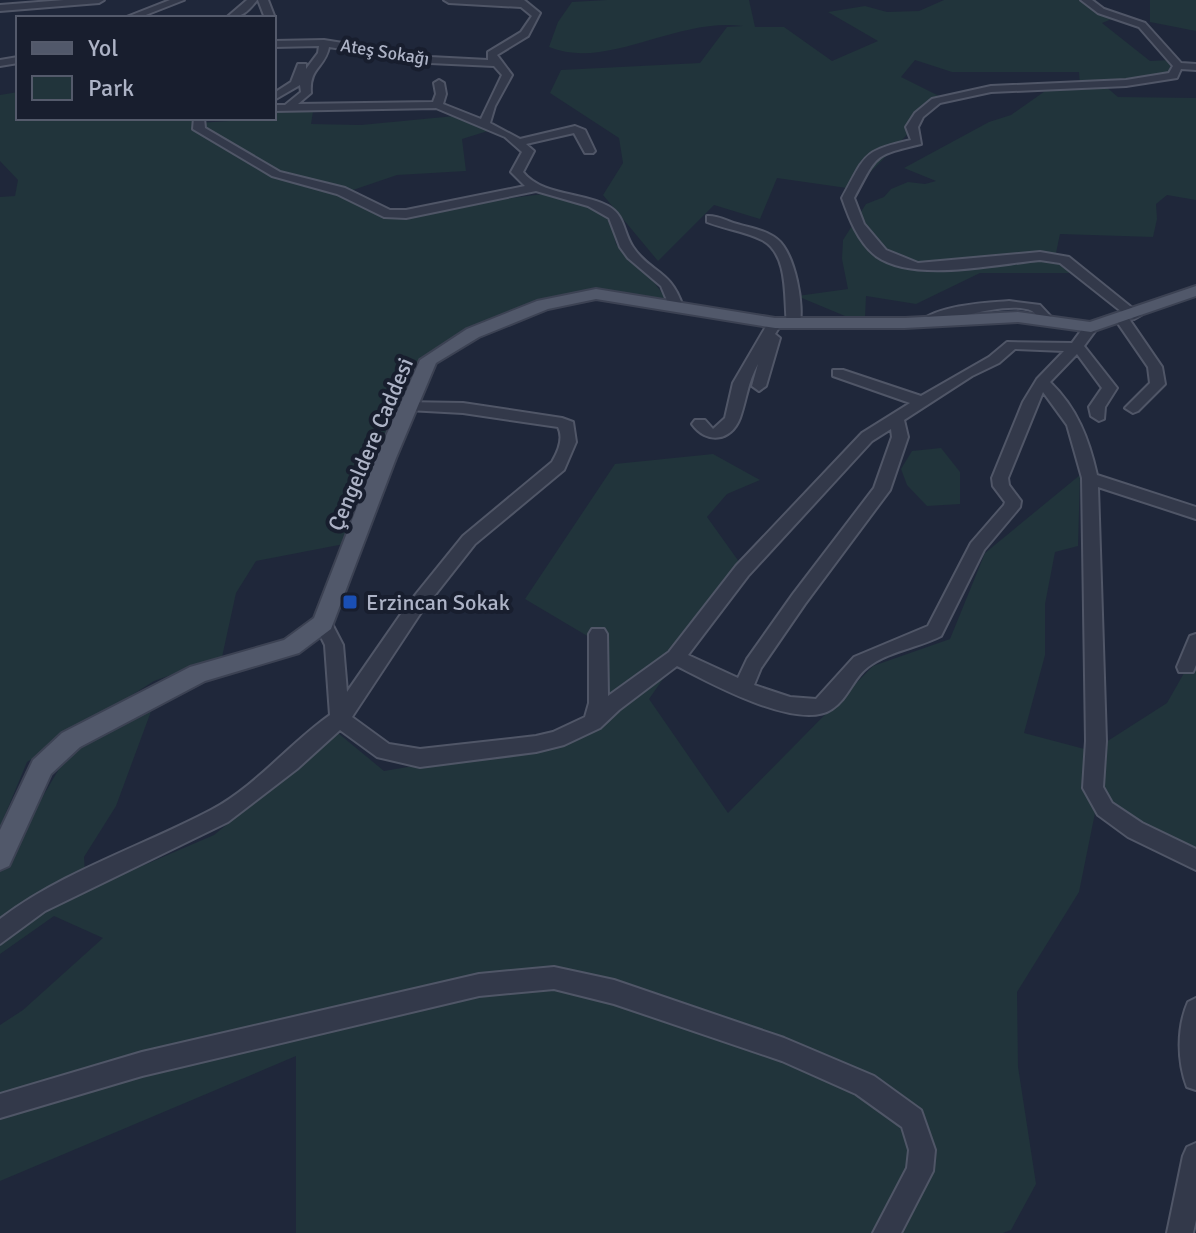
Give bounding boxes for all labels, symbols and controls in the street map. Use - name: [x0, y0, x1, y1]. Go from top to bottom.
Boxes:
- legend: [16, 16, 276, 120]
- text: Yol: [88, 33, 118, 63]
- street label: Ateş Sokağı: [339, 34, 431, 70]
- text: Park: [88, 73, 134, 103]
- street label: Çengeldere Caddesi: [322, 354, 419, 535]
- place label: Erzincan Sokak: [366, 589, 510, 616]
- marker: Erzincan Sokak: [341, 593, 359, 611]

